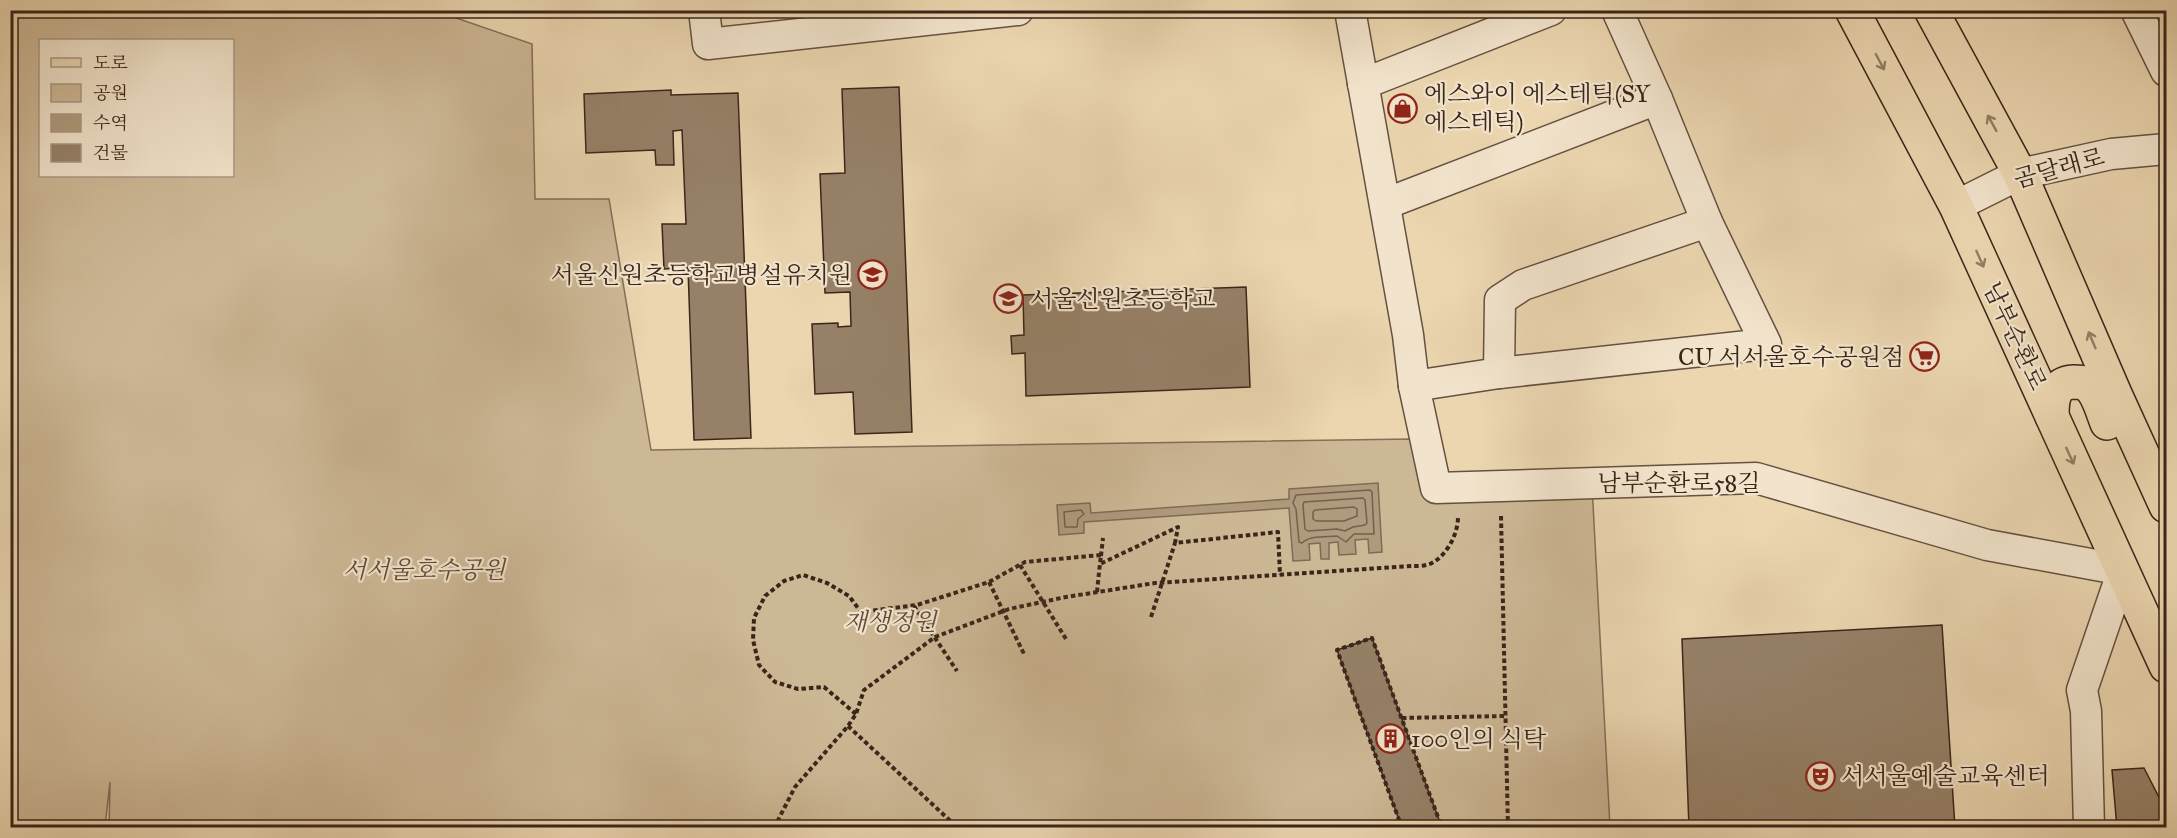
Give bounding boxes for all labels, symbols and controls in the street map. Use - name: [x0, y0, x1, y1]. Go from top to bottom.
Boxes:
- legend: [39, 39, 234, 177]
- text: 도로: [93, 52, 128, 74]
- one-way arrow: [1874, 53, 1886, 70]
- place label: 에스와이 에스테틱(SY 에스테틱): [1424, 79, 1651, 137]
- text: 공원: [93, 82, 128, 104]
- shop icon: 에스와이 에스테틱(SY 에스테틱): [1387, 92, 1419, 124]
- text: 수역: [93, 112, 128, 134]
- one-way arrow: [1986, 114, 1997, 132]
- text: 건물: [93, 142, 128, 164]
- street label: 곰달래로: [2010, 142, 2108, 194]
- one-way arrow: [1975, 250, 1987, 268]
- school or university icon: 서울신원초등학교병설유치원: [857, 259, 889, 291]
- place label: 서울신원초등학교병설유치원: [551, 260, 852, 290]
- street label: 남부순환로: [1977, 277, 2053, 395]
- school or university icon: 서울신원초등학교: [993, 283, 1025, 315]
- place label: 서울신원초등학교: [1030, 284, 1215, 314]
- one-way arrow: [2086, 332, 2097, 350]
- supermarket icon: CU 서서울호수공원점: [1909, 341, 1941, 373]
- place label: CU 서서울호수공원점: [1678, 342, 1904, 372]
- one-way arrow: [2065, 446, 2076, 464]
- street label: 남부순환로58길: [1597, 468, 1761, 498]
- park label: 서서울호수공원: [343, 555, 507, 585]
- park label: 재생정원: [844, 607, 938, 637]
- building icon: 100인의 식탁: [1374, 723, 1406, 755]
- place label: 100인의 식탁: [1411, 724, 1547, 754]
- theatre icon: 서서울예술교육센터: [1804, 760, 1836, 792]
- place label: 서서울예술교육센터: [1841, 761, 2050, 791]

